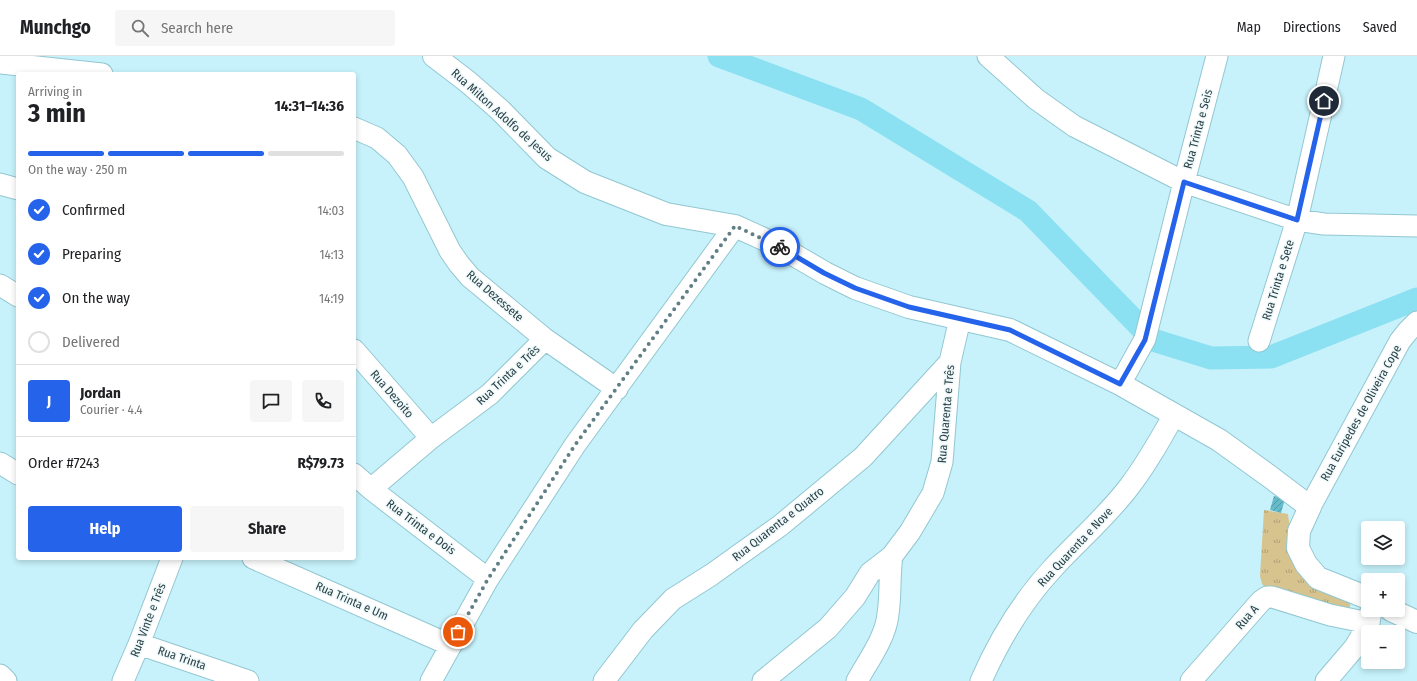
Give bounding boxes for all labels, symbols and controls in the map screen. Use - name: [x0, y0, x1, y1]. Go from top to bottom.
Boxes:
- search box: [115, 10, 395, 46]
- text: Munchgo: [20, 16, 91, 39]
- icon: search: [129, 17, 151, 39]
- text: Search here: [161, 19, 233, 37]
- text: Map: [1237, 19, 1261, 36]
- text: Directions: [1283, 19, 1341, 36]
- text: Saved: [1363, 19, 1397, 36]
- street label: Rua Milton Adolfo de Jesus: [449, 66, 555, 164]
- text: Arriving in: [28, 84, 82, 99]
- pin: [1307, 84, 1341, 118]
- street label: Rua Trinta e Seis: [1181, 88, 1215, 170]
- icon: home: [1313, 90, 1335, 112]
- text: 14:31–14:36: [274, 97, 344, 115]
- text: 3 min: [28, 98, 86, 129]
- text: On the way · 250 m: [28, 162, 127, 177]
- icon: check: [28, 199, 50, 221]
- text: Confirmed: [62, 201, 125, 219]
- text: 14:03: [317, 203, 344, 218]
- courier: [760, 227, 800, 267]
- icon: bike: [769, 236, 791, 258]
- street label: Rua Trinta e Sete: [1259, 238, 1297, 322]
- icon: check: [28, 243, 50, 265]
- text: Preparing: [62, 245, 121, 263]
- text: 14:13: [319, 247, 344, 262]
- street label: Rua Dezessete: [464, 268, 526, 324]
- icon: check: [28, 287, 50, 309]
- text: On the way: [62, 289, 130, 307]
- text: 14:19: [319, 291, 344, 306]
- text: Delivered: [62, 333, 120, 351]
- street label: Rua Trinta e Três: [473, 342, 543, 408]
- street label: Rua Euripedes de Oliveira Cope: [1318, 343, 1404, 483]
- street label: Rua Quarenta e Três: [935, 364, 957, 464]
- street label: Rua Dezoito: [368, 367, 416, 421]
- button: chat: [250, 380, 292, 422]
- button: phone: [302, 380, 344, 422]
- text: Jordan: [80, 384, 121, 402]
- text: J: [47, 392, 51, 410]
- text: Courier · 4.4: [80, 402, 143, 417]
- text: Order #7243: [28, 454, 100, 472]
- text: R$79.73: [298, 454, 344, 472]
- street label: Rua Quarenta e Quatro: [729, 484, 827, 564]
- street label: Rua Trinta e Dois: [384, 496, 458, 558]
- street label: Rua Quarenta e Nove: [1035, 504, 1115, 590]
- button: Help: [28, 506, 182, 552]
- button: Share: [190, 506, 344, 552]
- map controls: [1361, 521, 1405, 669]
- button: layers: [1361, 521, 1405, 565]
- button: +: [1361, 573, 1405, 617]
- street label: Rua Trinta e Um: [314, 579, 390, 623]
- street label: Rua Vinte e Três: [127, 581, 169, 659]
- street label: Rua A: [1233, 601, 1262, 632]
- pin: [441, 615, 475, 649]
- icon: bag: [447, 621, 469, 643]
- button: −: [1361, 625, 1405, 669]
- street label: Rua Trinta: [156, 643, 208, 673]

